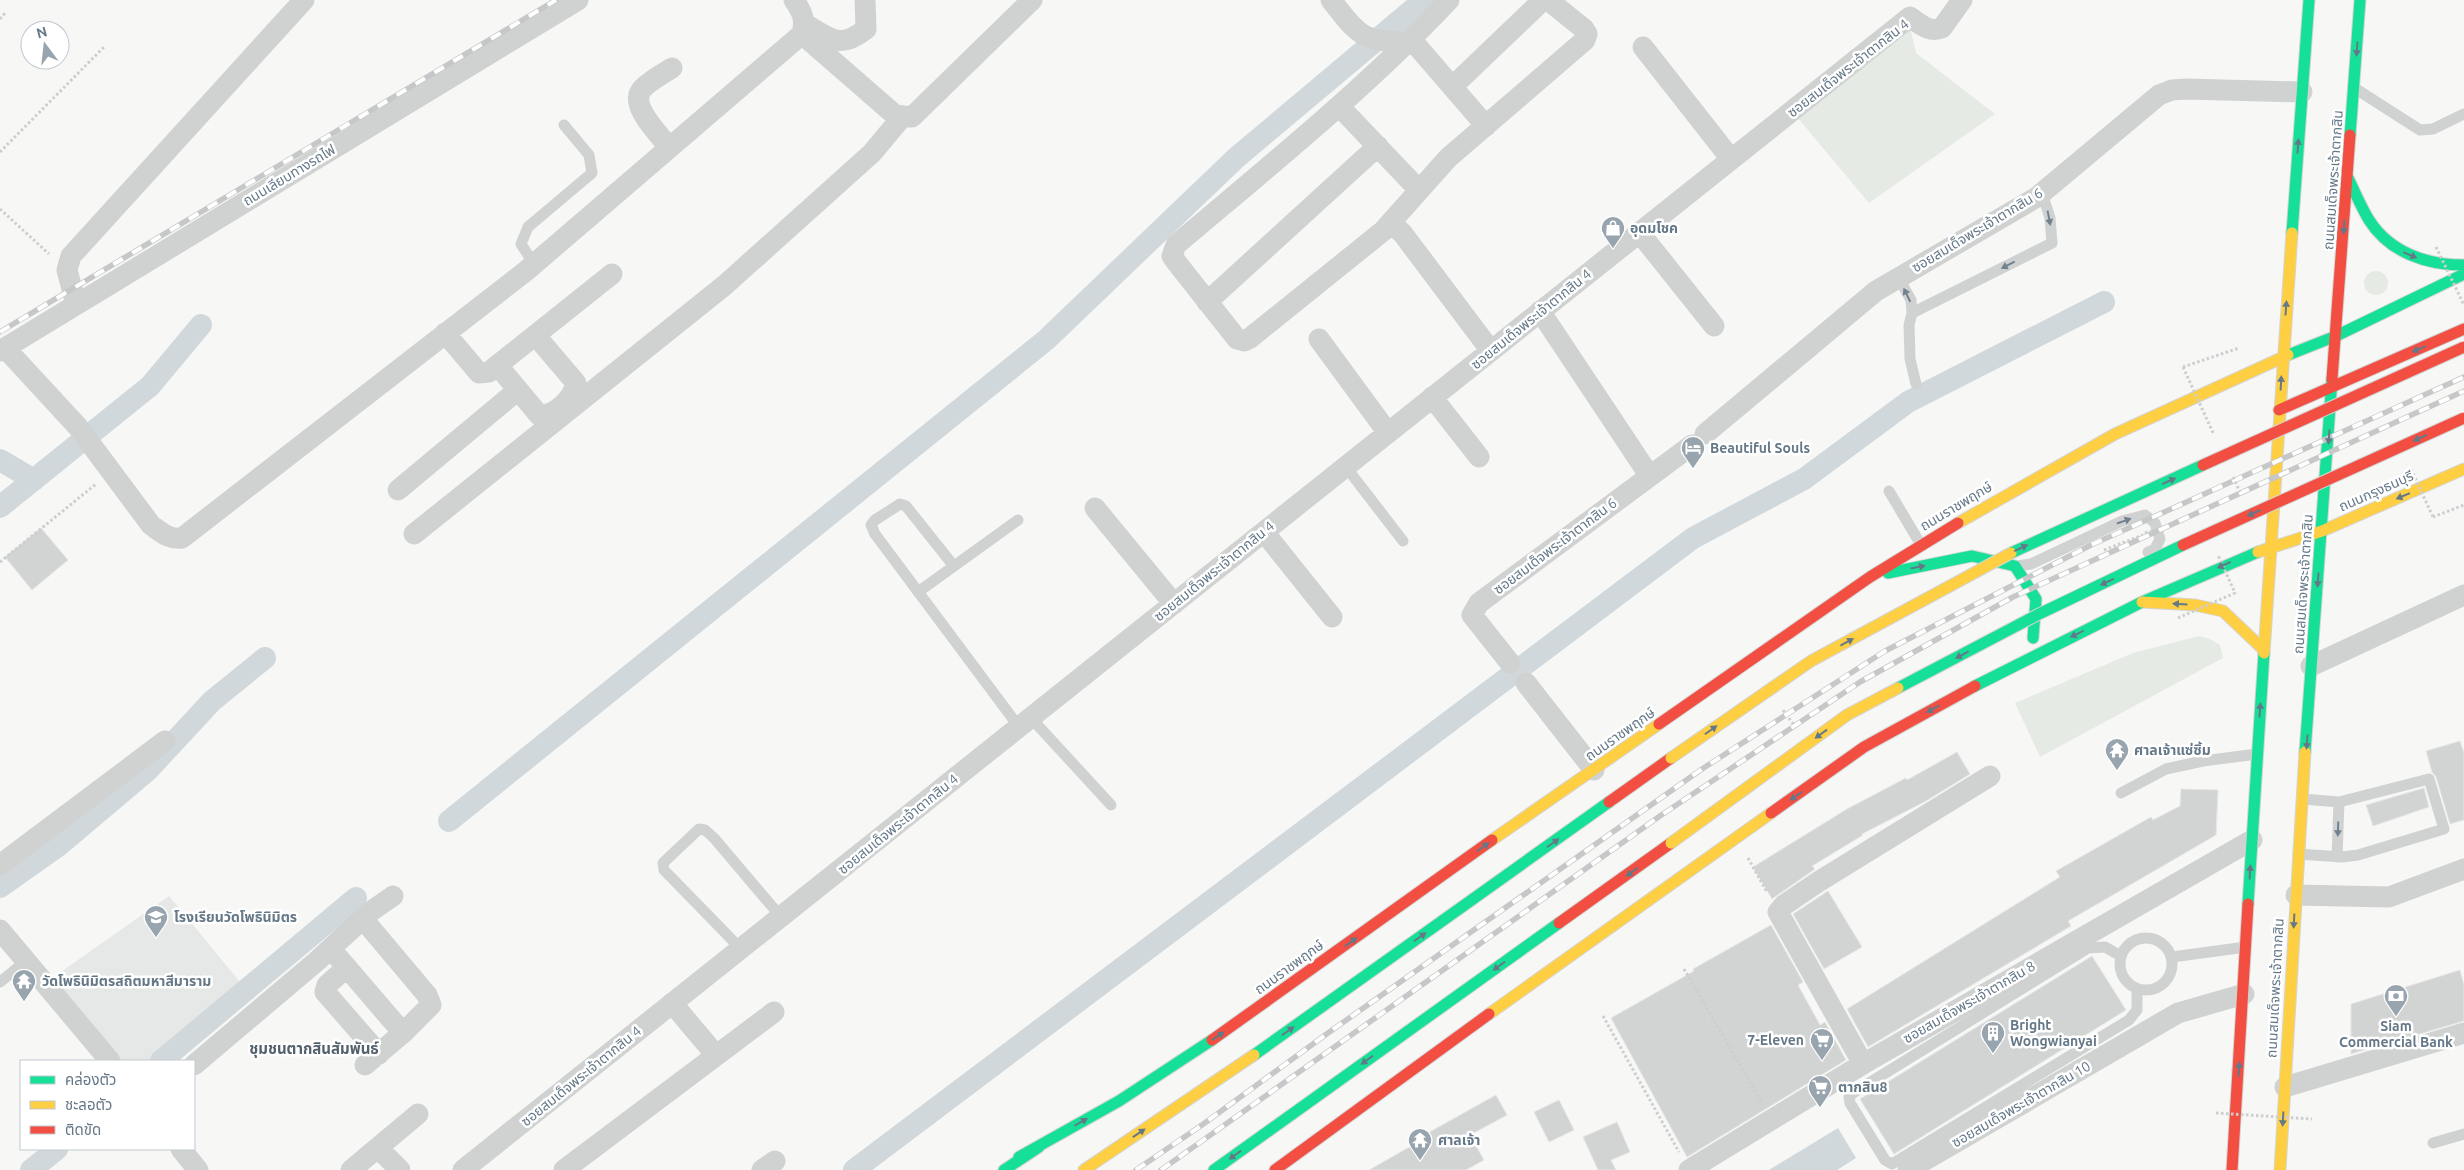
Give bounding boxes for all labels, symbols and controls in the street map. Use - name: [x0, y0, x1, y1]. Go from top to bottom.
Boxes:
- street label: ซอยสมเด็จพระเจ้าตากสิน 4: [1784, 16, 1912, 120]
- north arrow: [20, 20, 70, 70]
- text: N: [35, 23, 49, 42]
- one-way arrow: [2353, 41, 2361, 57]
- street label: ถนนสมเด็จพระเจ้าตากสิน: [2320, 110, 2346, 250]
- one-way arrow: [2295, 138, 2303, 154]
- street label: ถนนเลียบทางรถไฟ: [240, 141, 338, 209]
- street label: ซอยสมเด็จพระเจ้าตากสิน 6: [1909, 185, 2045, 275]
- one-way arrow: [2045, 210, 2053, 225]
- shop icon: อุดมโชค: [1600, 215, 1626, 249]
- one-way arrow: [2340, 219, 2348, 235]
- place label: อุดมโชค: [1630, 220, 1678, 237]
- one-way arrow: [2402, 251, 2417, 260]
- one-way arrow: [2001, 261, 2015, 269]
- street label: ซอยสมเด็จพระเจ้าตากสิน 4: [1468, 266, 1594, 372]
- one-way arrow: [1903, 287, 1911, 302]
- one-way arrow: [2283, 300, 2291, 316]
- one-way arrow: [2412, 345, 2426, 353]
- one-way arrow: [2277, 375, 2285, 391]
- one-way arrow: [2325, 429, 2333, 445]
- hotel icon: Beautiful Souls: [1680, 435, 1706, 469]
- one-way arrow: [2413, 435, 2427, 443]
- place label: Beautiful Souls: [1710, 440, 1810, 456]
- street label: ถนนกรุงธนบุรี: [2336, 467, 2416, 515]
- one-way arrow: [2162, 477, 2176, 485]
- street label: ถนนราชพฤกษ์: [1917, 478, 1995, 534]
- one-way arrow: [2396, 492, 2410, 500]
- street label: ซอยสมเด็จพระเจ้าตากสิน 6: [1490, 495, 1620, 597]
- one-way arrow: [2247, 509, 2261, 517]
- street label: ถนนสมเด็จพระเจ้าตากสิน: [2290, 514, 2316, 654]
- one-way arrow: [2117, 517, 2132, 525]
- street label: ซอยสมเด็จพระเจ้าตากสิน 4: [1151, 518, 1277, 624]
- one-way arrow: [2014, 544, 2028, 552]
- one-way arrow: [2217, 562, 2231, 570]
- one-way arrow: [1910, 563, 1926, 571]
- one-way arrow: [2314, 572, 2322, 588]
- one-way arrow: [2100, 578, 2114, 586]
- one-way arrow: [2171, 600, 2187, 608]
- one-way arrow: [2070, 630, 2084, 638]
- one-way arrow: [1840, 638, 1855, 646]
- one-way arrow: [1955, 650, 1969, 659]
- one-way arrow: [2257, 701, 2265, 717]
- street label: ถนนราชพฤกษ์: [1582, 704, 1658, 764]
- one-way arrow: [1926, 705, 1940, 713]
- one-way arrow: [1704, 725, 1718, 735]
- one-way arrow: [1814, 729, 1828, 739]
- one-way arrow: [2302, 734, 2310, 750]
- temple icon: ศาลเจ้าแซ่ซิ้ม: [2104, 737, 2130, 771]
- place label: ศาลเจ้าแซ่ซิ้ม: [2134, 741, 2211, 758]
- street label: ซอยสมเด็จพระเจ้าตากสิน 4: [835, 771, 961, 877]
- one-way arrow: [1789, 791, 1803, 801]
- one-way arrow: [2334, 822, 2342, 838]
- one-way arrow: [1546, 838, 1559, 848]
- one-way arrow: [1476, 842, 1490, 852]
- one-way arrow: [2247, 864, 2255, 880]
- one-way arrow: [1626, 866, 1639, 877]
- school or university icon: โรงเรียนวัดโพธินิมิตร: [143, 904, 169, 938]
- place label: โรงเรียนวัดโพธินิมิตร: [174, 909, 297, 925]
- one-way arrow: [2290, 914, 2298, 930]
- street label: ถนนสมเด็จพระเจ้าตากสิน: [2263, 918, 2287, 1058]
- one-way arrow: [1413, 932, 1427, 942]
- one-way arrow: [1344, 936, 1357, 947]
- street label: ถนนราชพฤกษ์: [1251, 937, 1327, 997]
- street label: ซอยสมเด็จพระเจ้าตากสิน 8: [1900, 958, 2038, 1046]
- one-way arrow: [1493, 961, 1506, 971]
- temple icon: วัดโพธินิมิตรสถิตมหาสีมาราม: [11, 968, 37, 1002]
- place label: วัดโพธินิมิตรสถิตมหาสีมาราม: [42, 973, 211, 989]
- bank icon: Siam Commercial Bank: [2383, 983, 2409, 1017]
- place label: Bright Wongwianyai: [2010, 1017, 2097, 1049]
- place label: Siam Commercial Bank: [2339, 1018, 2453, 1050]
- building icon: Bright Wongwianyai: [1980, 1020, 2006, 1054]
- street label: ซอยสมเด็จพระเจ้าตากสิน 4: [518, 1023, 644, 1129]
- one-way arrow: [1281, 1026, 1295, 1036]
- supermarket icon: 7-Eleven: [1809, 1027, 1835, 1061]
- one-way arrow: [1211, 1031, 1225, 1041]
- place label: 7-Eleven: [1747, 1032, 1804, 1048]
- district label: ชุมชนตากสินสัมพันธ์: [249, 1040, 379, 1058]
- one-way arrow: [1361, 1055, 1374, 1066]
- street label: ซอยสมเด็จพระเจ้าตากสิน 10: [1949, 1058, 2093, 1150]
- legend: [20, 1060, 195, 1150]
- one-way arrow: [2235, 1061, 2243, 1077]
- text: คล่องตัว: [65, 1071, 116, 1088]
- supermarket icon: ตากสิน8: [1807, 1074, 1833, 1108]
- place label: ตากสิน8: [1838, 1079, 1887, 1095]
- text: ชะลอตัว: [65, 1096, 112, 1113]
- one-way arrow: [2278, 1111, 2286, 1127]
- one-way arrow: [1074, 1118, 1088, 1127]
- text: ติดขัด: [65, 1121, 101, 1138]
- temple icon: ศาลเจ้า: [1407, 1127, 1433, 1161]
- one-way arrow: [1133, 1128, 1146, 1138]
- place label: ศาลเจ้า: [1438, 1132, 1480, 1148]
- one-way arrow: [1228, 1150, 1242, 1160]

